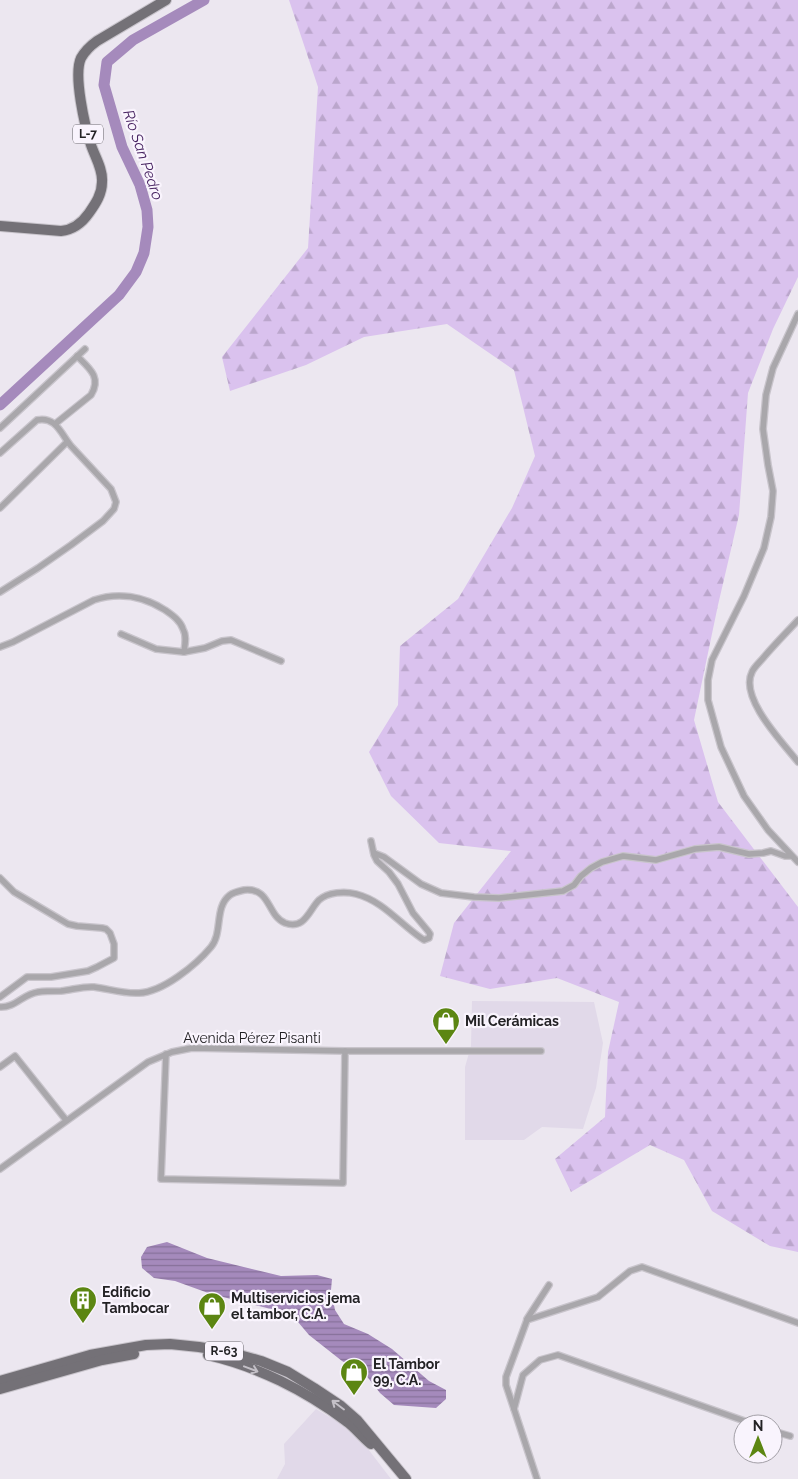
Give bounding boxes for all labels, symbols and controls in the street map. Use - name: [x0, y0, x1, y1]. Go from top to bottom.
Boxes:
- water label: Río San Pedro: [119, 108, 167, 202]
- road number: L-7: [73, 125, 103, 144]
- shop icon: Mil Cerámicas: [431, 1006, 461, 1045]
- place label: Mil Cerámicas: [465, 1013, 559, 1029]
- street label: Avenida Pérez Pisanti: [183, 1030, 321, 1046]
- place label: Edificio Tambocar: [102, 1284, 170, 1316]
- building icon: Edificio Tambocar: [68, 1285, 98, 1324]
- place label: Multiservicios jema el tambor, C.A.: [231, 1290, 360, 1322]
- shop icon: Multiservicios jema el tambor, C.A.: [197, 1291, 227, 1330]
- road number: R-63: [205, 1342, 243, 1360]
- place label: El Tambor 99, C.A.: [373, 1356, 440, 1388]
- shop icon: El Tambor 99, C.A.: [339, 1357, 369, 1396]
- one-way arrow: [243, 1365, 258, 1374]
- one-way arrow: [332, 1399, 345, 1410]
- north arrow: [733, 1414, 783, 1464]
- text: N: [753, 1418, 763, 1434]

